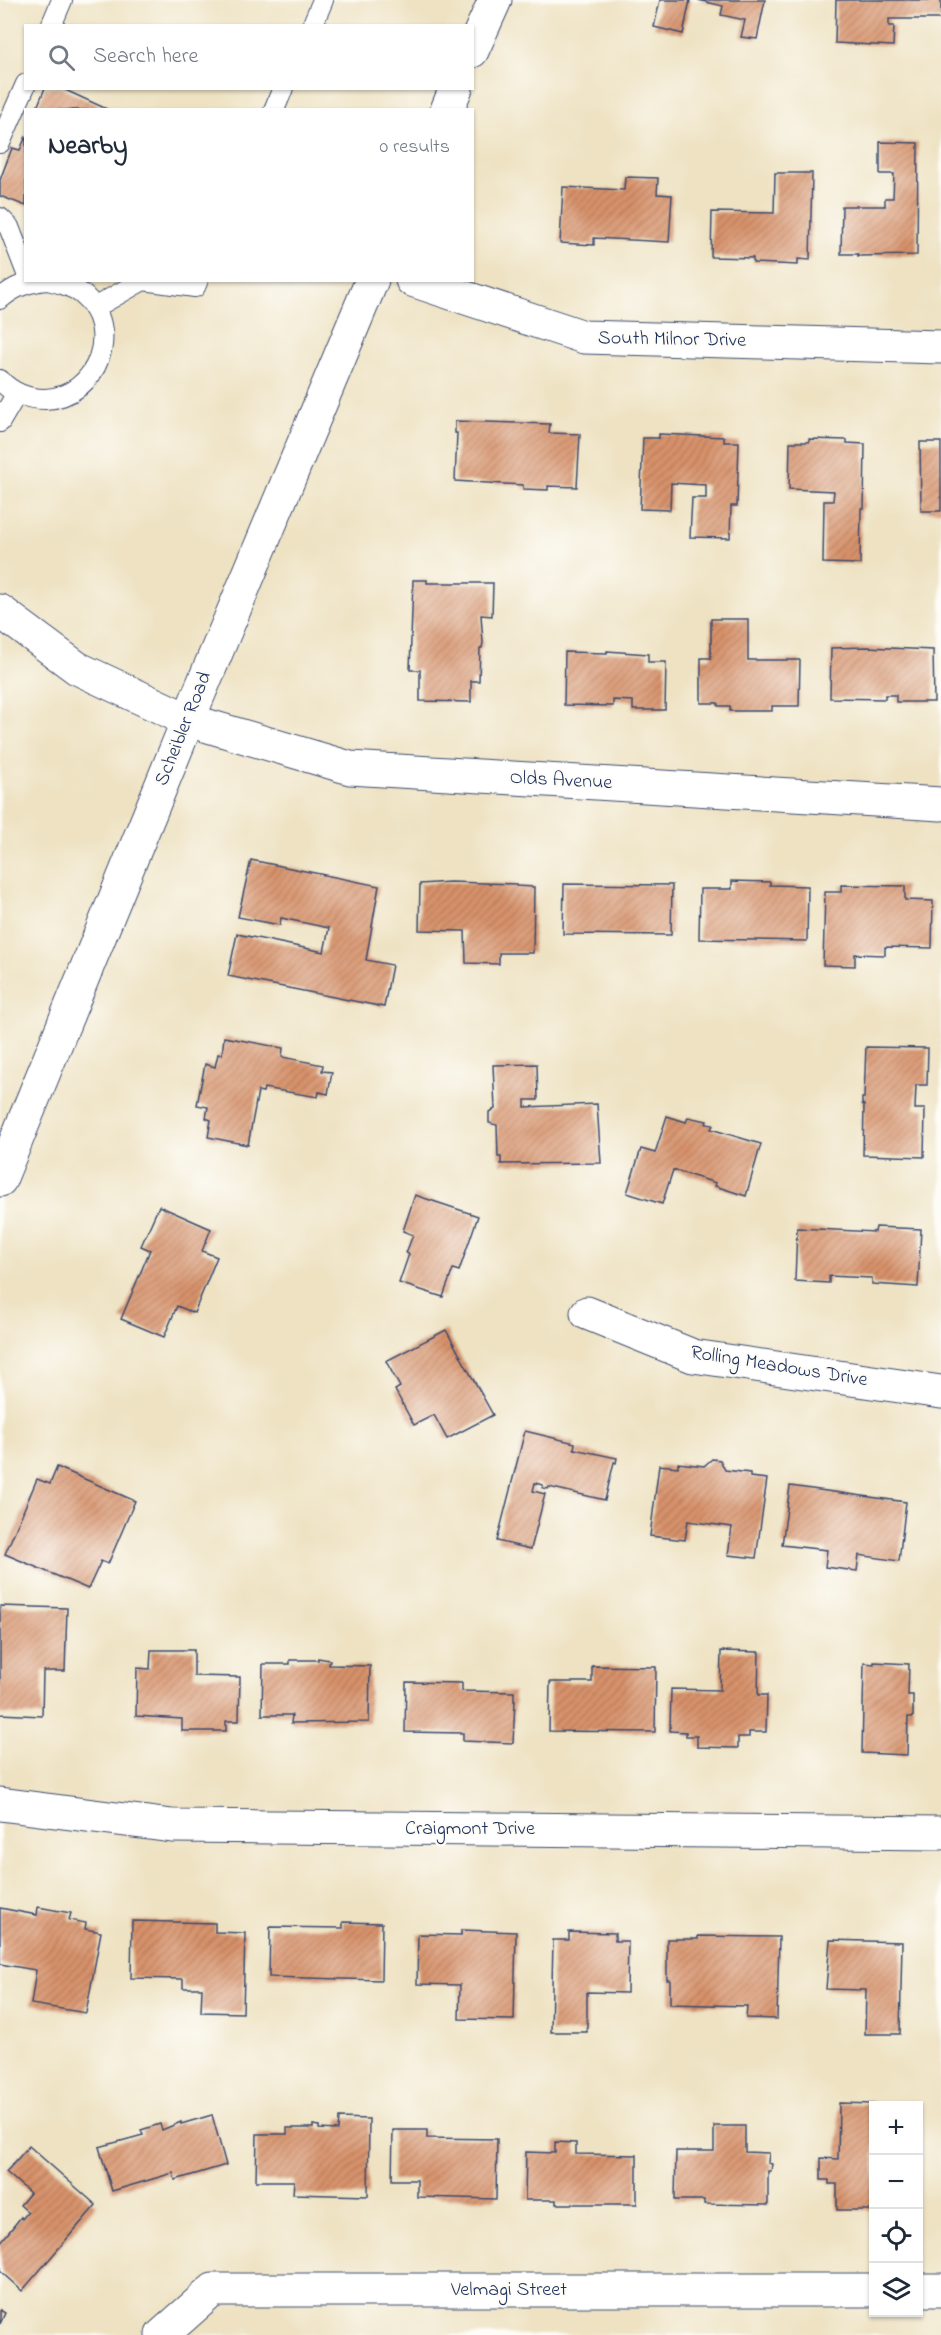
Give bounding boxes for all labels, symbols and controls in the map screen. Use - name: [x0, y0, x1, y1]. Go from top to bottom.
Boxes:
- search box: [24, 24, 474, 90]
- icon: search: [45, 41, 78, 74]
- text: Search here: [93, 41, 198, 73]
- text: Nearby: [48, 128, 127, 166]
- text: 0 results: [379, 133, 450, 162]
- street label: South Milnor Drive: [598, 324, 746, 356]
- street label: Scheibler Road: [148, 668, 220, 790]
- street label: Olds Avenue: [509, 764, 613, 798]
- street label: Rolling Meadows Drive: [688, 1339, 870, 1396]
- street label: Craigmont Drive: [405, 1815, 535, 1845]
- map controls: [869, 2101, 923, 2317]
- button: +: [869, 2101, 923, 2155]
- button: −: [869, 2155, 923, 2209]
- button: locate: [869, 2209, 923, 2263]
- button: layers: [869, 2263, 923, 2317]
- street label: Velmagi Street: [450, 2276, 567, 2306]

